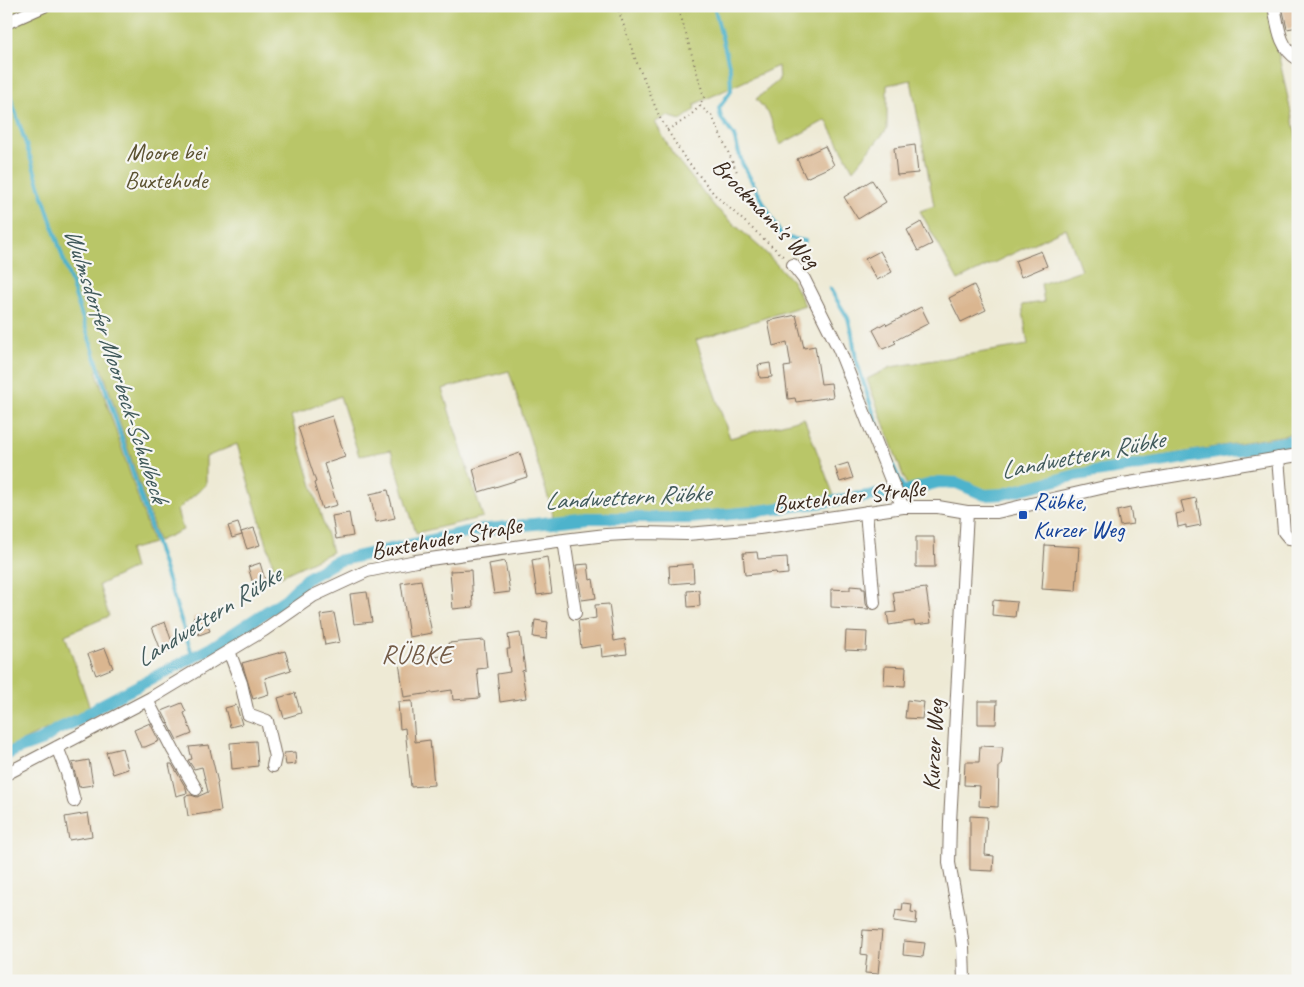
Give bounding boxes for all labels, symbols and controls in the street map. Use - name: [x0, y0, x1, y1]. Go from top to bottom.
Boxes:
- park label: Moore bei Buxtehude: [125, 137, 209, 195]
- street label: Brockmann's Weg: [706, 151, 828, 276]
- water label: Wulmsdorfer Moorbeck-Schulbeck: [57, 224, 177, 510]
- water label: Landwettern Rübke: [998, 423, 1170, 486]
- street label: Buxtehuder Straße: [772, 473, 928, 519]
- water label: Landwettern Rübke: [544, 476, 714, 517]
- place label: Rübke, Kurzer Weg: [1033, 486, 1126, 544]
- marker: Rübke, Kurzer Weg: [1017, 509, 1029, 521]
- street label: Buxtehuder Straße: [368, 510, 526, 566]
- water label: Landwettern Rübke: [129, 558, 290, 674]
- district label: RÜBKE: [381, 638, 455, 671]
- street label: Kurzer Weg: [916, 697, 950, 791]

